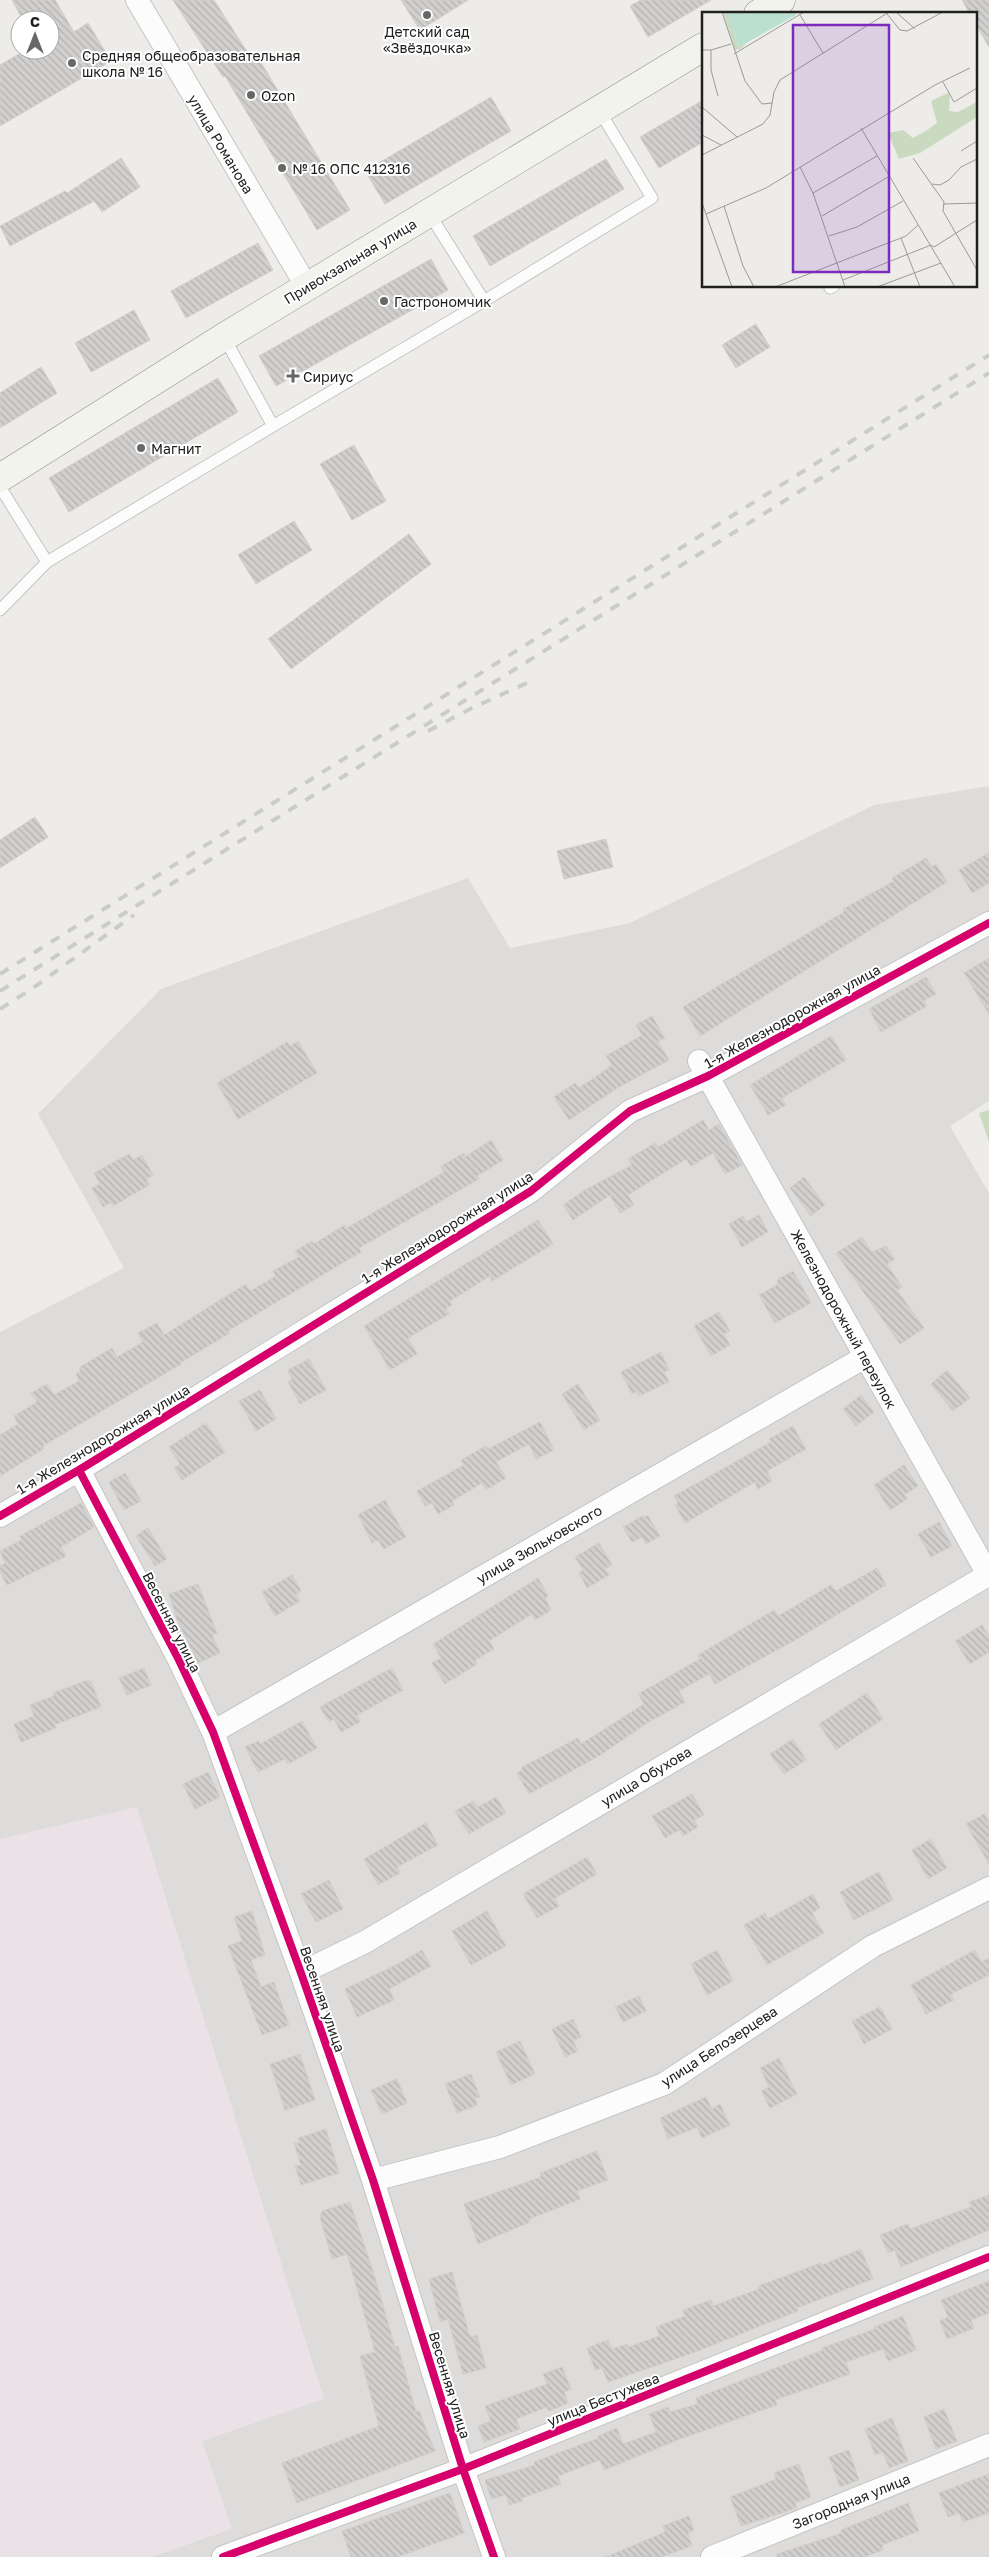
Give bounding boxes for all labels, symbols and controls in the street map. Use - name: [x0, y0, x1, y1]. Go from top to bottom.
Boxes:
- marker: Детский сад «Звёздочка»: [421, 9, 433, 21]
- north arrow: [10, 10, 60, 60]
- inset map: [702, 12, 976, 288]
- text: С: [30, 13, 40, 30]
- place label: Детский сад «Звёздочка»: [383, 23, 471, 56]
- place label: Средняя общеобразовательная школа № 16: [82, 47, 301, 80]
- marker: Средняя общеобразовательная школа № 16: [66, 57, 78, 69]
- place label: Ozon: [261, 87, 295, 104]
- marker: Ozon: [245, 89, 257, 101]
- street label: улица Романова: [185, 91, 257, 197]
- place label: № 16 ОПС 412316: [292, 160, 410, 177]
- marker: № 16 ОПС 412316: [276, 162, 288, 174]
- street label: Привокзальная улица: [281, 215, 419, 307]
- place label: Гастрономчик: [394, 293, 491, 310]
- marker: Гастрономчик: [378, 295, 390, 307]
- place label: Сириус: [303, 368, 354, 385]
- marker: Сириус: [287, 370, 299, 382]
- place label: Магнит: [151, 440, 201, 457]
- marker: Магнит: [135, 442, 147, 454]
- street label: 1-я Железнодорожная улица: [701, 960, 883, 1072]
- street label: 1-я Железнодорожная улица: [358, 1167, 536, 1287]
- street label: Железнодорожный переулок: [788, 1226, 900, 1412]
- street label: 1-я Железнодорожная улица: [13, 1380, 193, 1498]
- street label: улица Зюльковского: [473, 1501, 605, 1587]
- street label: Весенняя улица: [139, 1569, 205, 1675]
- street label: улица Обухова: [598, 1742, 694, 1810]
- street label: Весенняя улица: [297, 1944, 349, 2054]
- street label: улица Белозерцева: [658, 2002, 780, 2090]
- street label: Весенняя улица: [426, 2330, 474, 2440]
- street label: улица Бестужева: [544, 2369, 662, 2429]
- street label: Загородная улица: [789, 2470, 913, 2532]

